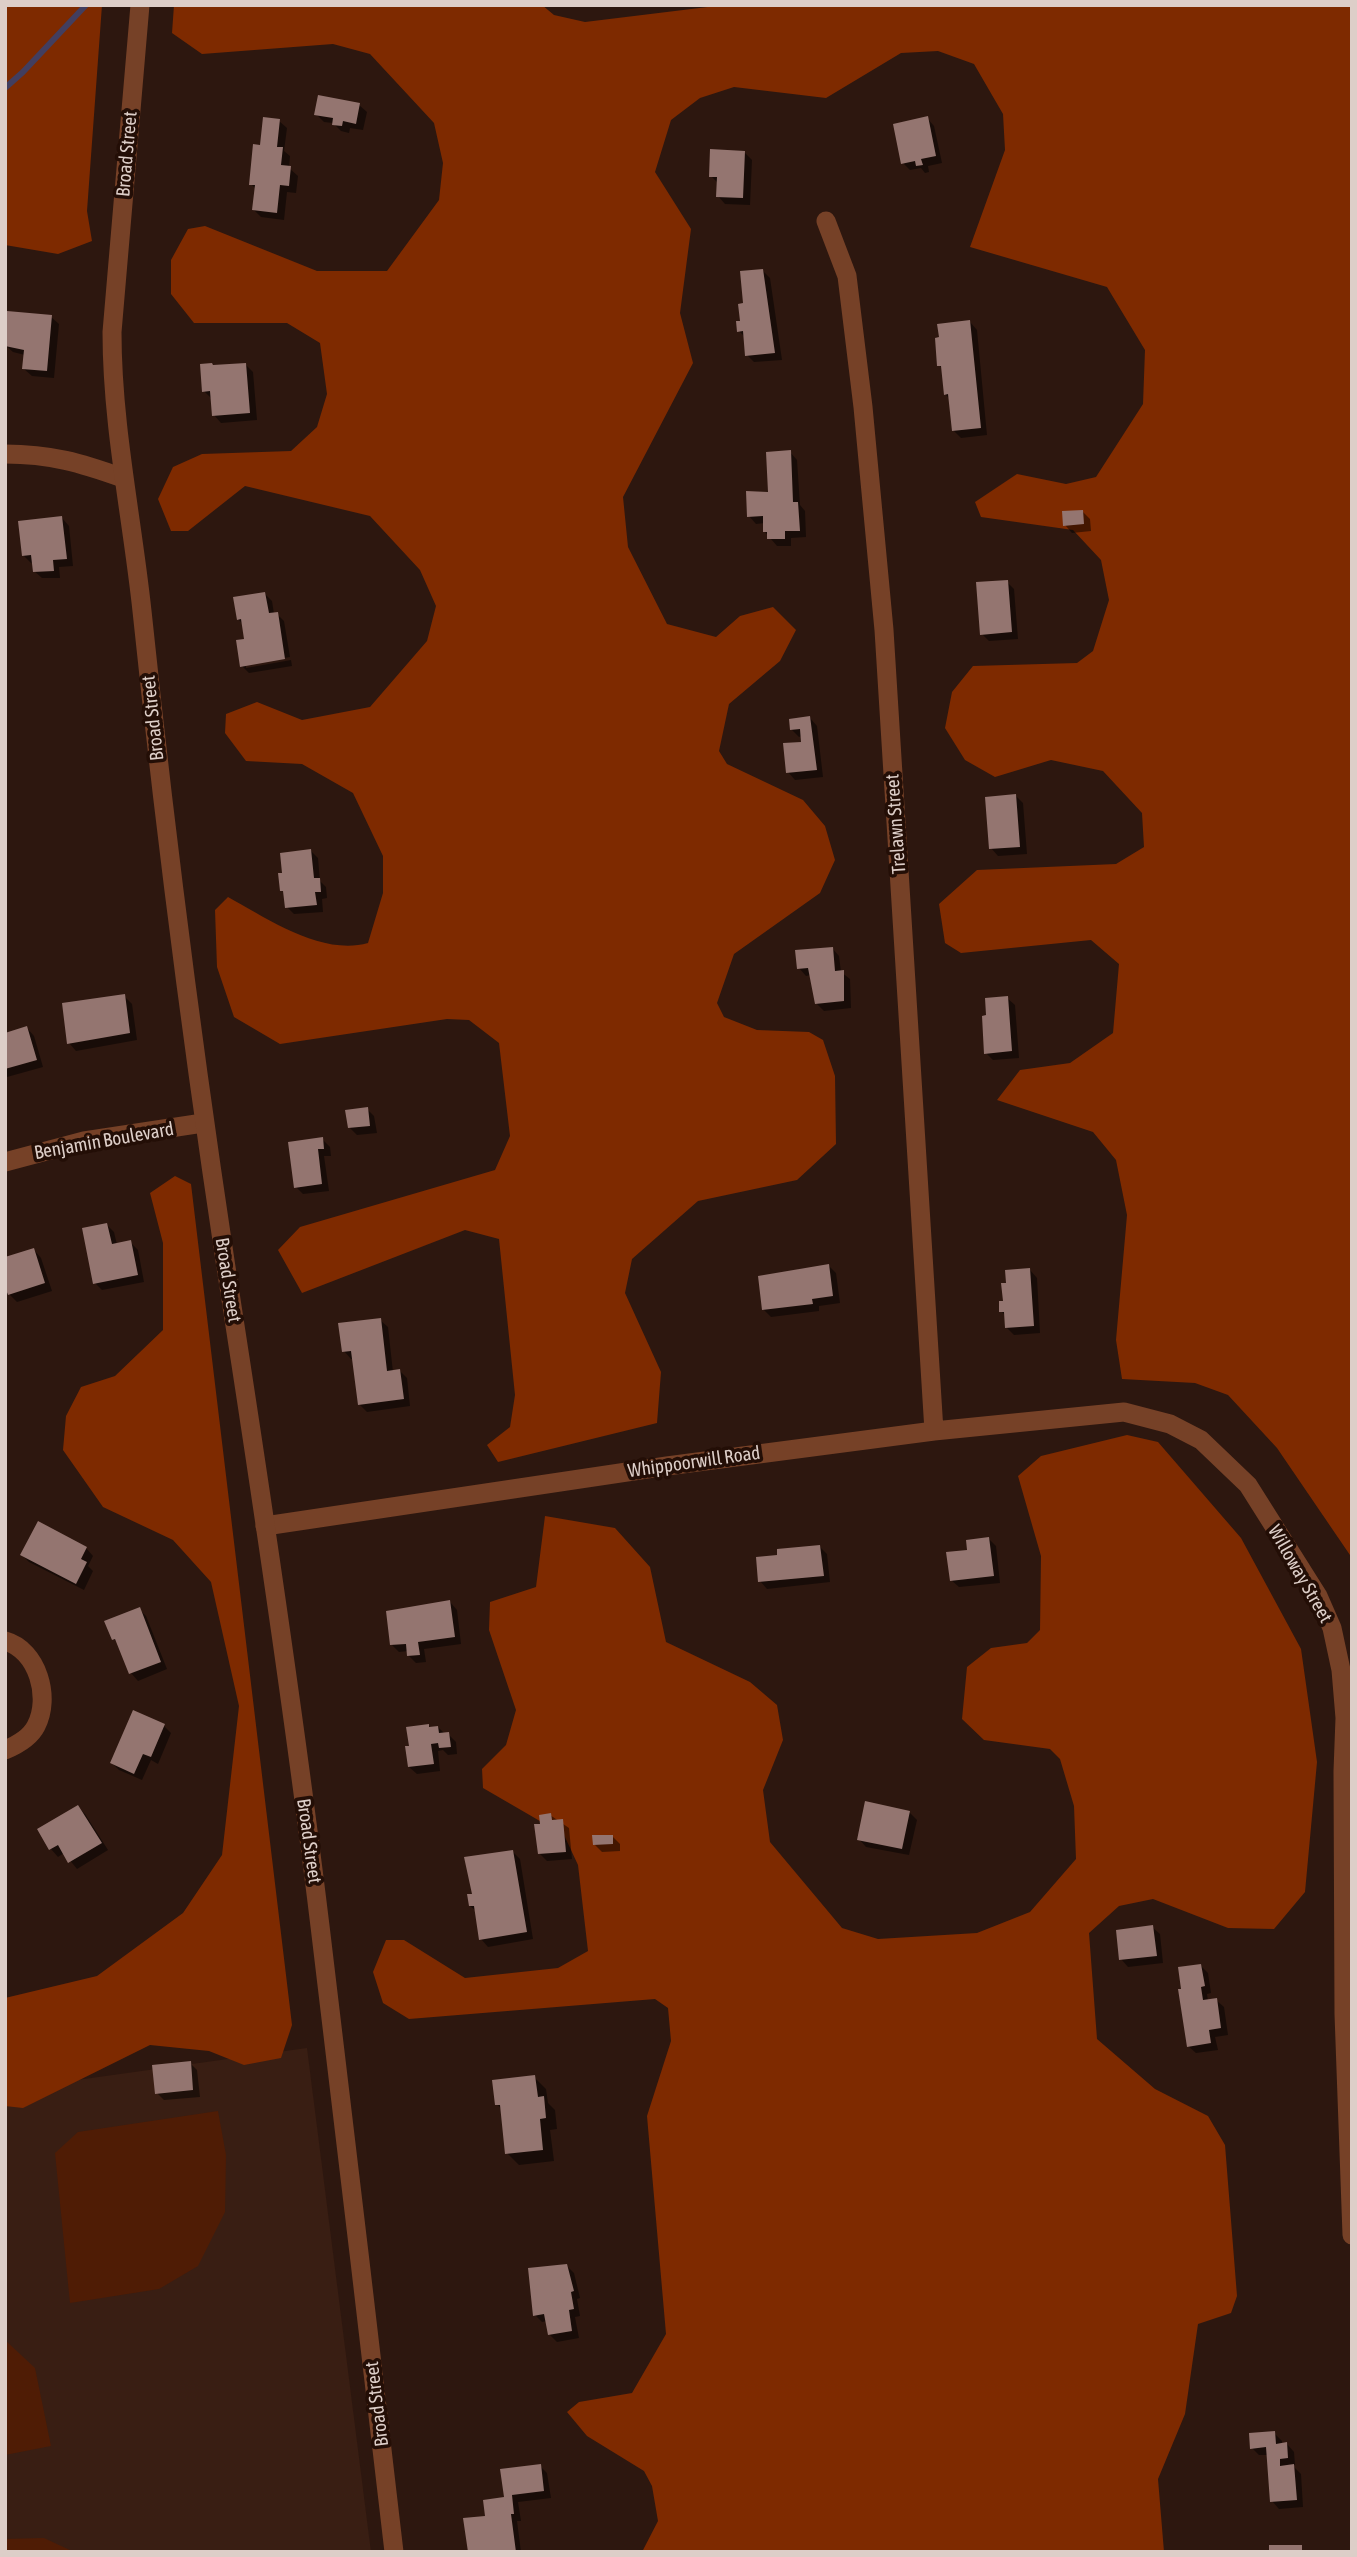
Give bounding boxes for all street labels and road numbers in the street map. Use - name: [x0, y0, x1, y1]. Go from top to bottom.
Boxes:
- street label: Broad Street: [112, 110, 142, 198]
- street label: Broad Street: [137, 674, 169, 762]
- street label: Trelawn Street: [881, 773, 911, 875]
- street label: Benjamin Boulevard: [32, 1117, 176, 1165]
- street label: Broad Street: [210, 1236, 246, 1324]
- street label: Whippoorwill Road: [626, 1441, 762, 1483]
- street label: Willoway Street: [1263, 1521, 1337, 1627]
- street label: Broad Street: [292, 1797, 326, 1885]
- street label: Broad Street: [360, 2360, 394, 2448]

